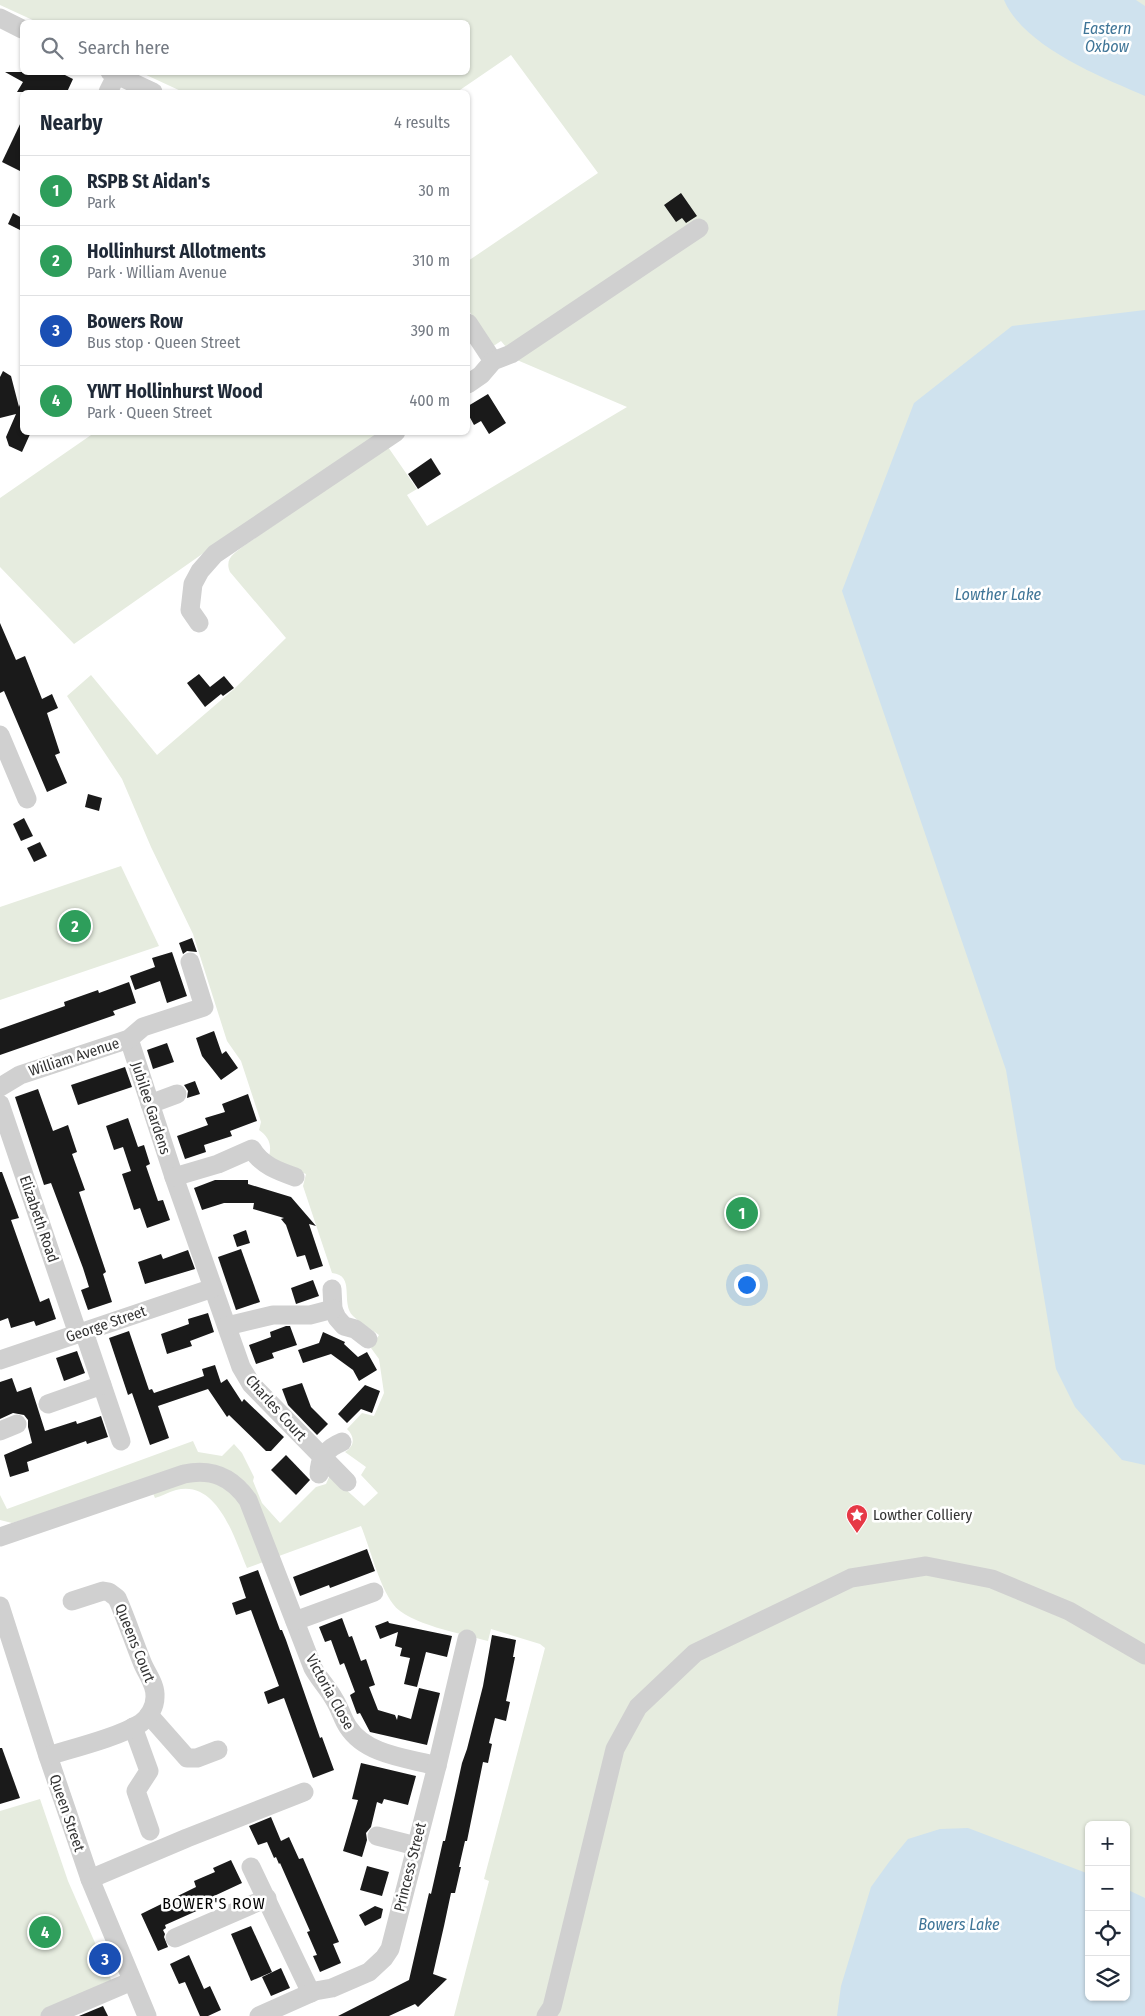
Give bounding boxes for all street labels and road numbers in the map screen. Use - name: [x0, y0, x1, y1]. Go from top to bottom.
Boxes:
- street label: William Avenue: [26, 1034, 122, 1080]
- street label: Jubilee Gardens: [128, 1059, 174, 1157]
- street label: Elizabeth Road: [16, 1173, 62, 1265]
- street label: George Street: [64, 1302, 149, 1346]
- street label: Charles Court: [242, 1371, 310, 1445]
- street label: Queens Court: [111, 1601, 159, 1685]
- street label: Victoria Close: [302, 1651, 358, 1733]
- street label: Queen Street: [45, 1772, 89, 1854]
- street label: Princess Street: [390, 1821, 430, 1913]

